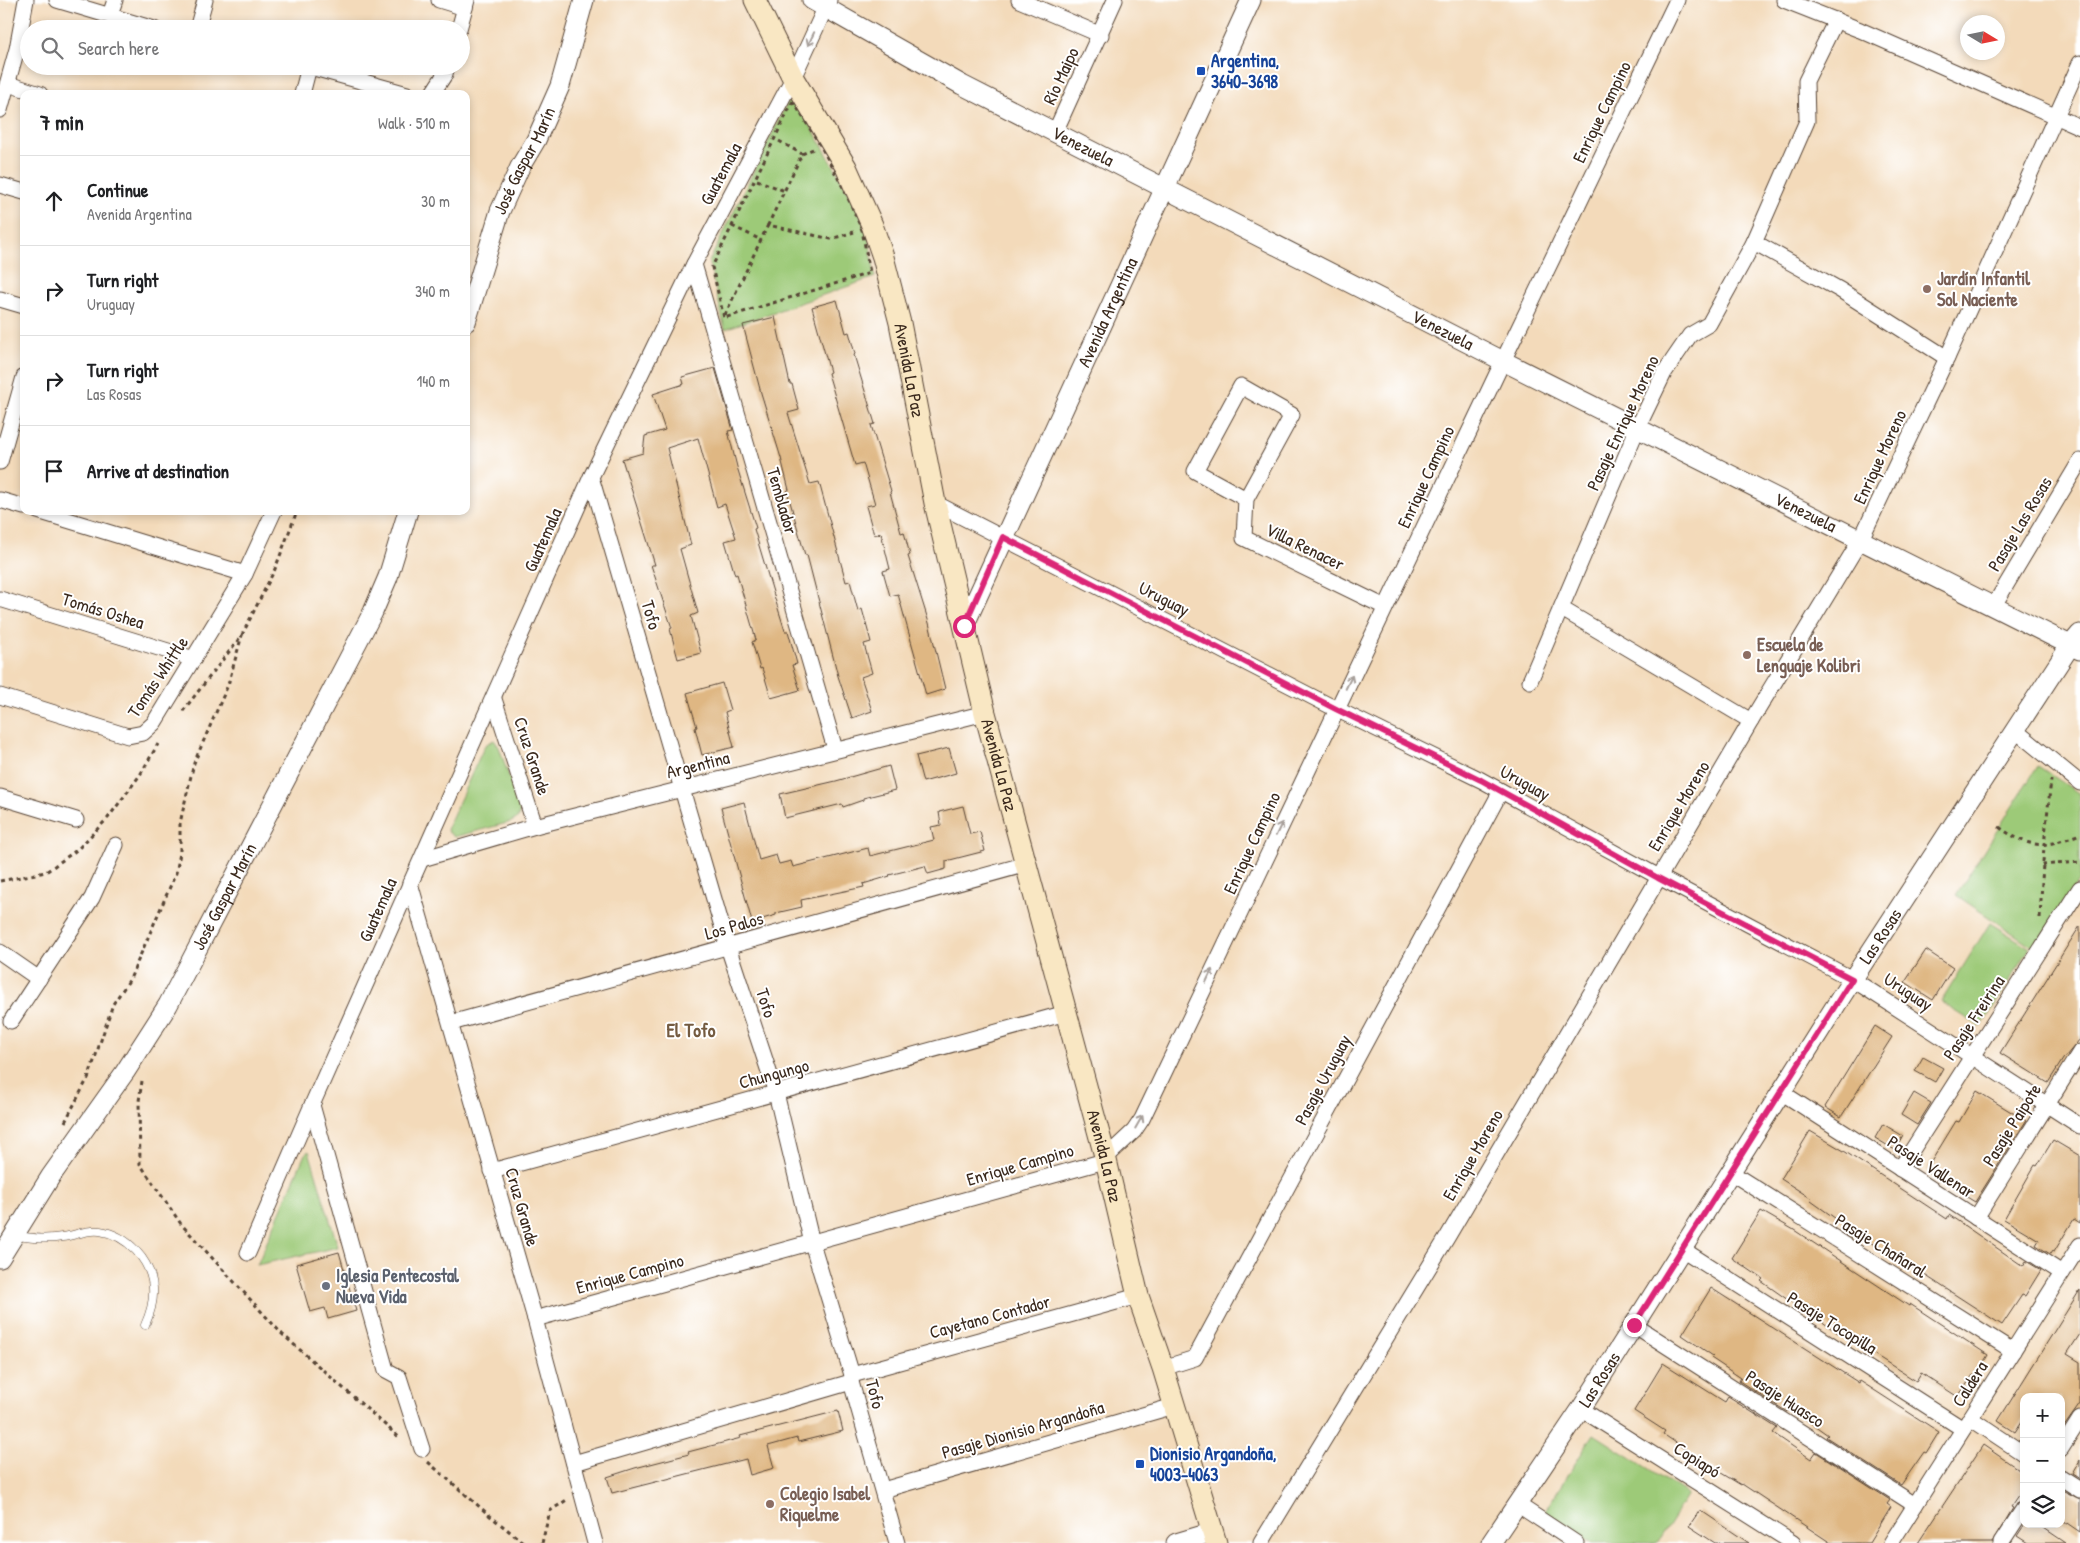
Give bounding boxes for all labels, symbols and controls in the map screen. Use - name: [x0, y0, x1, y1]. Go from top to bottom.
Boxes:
- north arrow: [1960, 15, 2005, 60]
- search box: [20, 20, 470, 75]
- one-way arrow: [806, 31, 816, 46]
- icon: search: [38, 34, 66, 62]
- text: Search here: [78, 35, 159, 61]
- street label: Río Maipo: [1036, 43, 1085, 108]
- place label: Argentina, 3640-3698: [1211, 48, 1279, 94]
- street label: Enrique Campino: [1566, 57, 1637, 167]
- marker: Argentina, 3640-3698: [1195, 65, 1207, 77]
- street label: José Gaspar Marín: [487, 103, 561, 219]
- text: 7 min: [40, 108, 84, 137]
- text: Walk · 510 m: [378, 112, 450, 134]
- street label: Venezuela: [1048, 120, 1118, 172]
- street label: Guatemala: [694, 138, 747, 209]
- text: Continue: [87, 177, 148, 203]
- icon: ahead: [40, 187, 68, 215]
- text: 30 m: [421, 190, 450, 212]
- text: Avenida Argentina: [87, 203, 192, 225]
- street label: Avenida Argentina: [1071, 253, 1143, 371]
- place label: Jardín Infantil Sol Naciente: [1937, 266, 2031, 312]
- text: Turn right: [87, 267, 158, 293]
- icon: right: [40, 277, 68, 305]
- text: 340 m: [415, 280, 450, 302]
- marker: Jardín Infantil Sol Naciente: [1921, 283, 1933, 295]
- text: Uruguay: [87, 293, 135, 315]
- street label: Venezuela: [1408, 304, 1478, 356]
- street label: Avenida La Paz: [888, 321, 931, 419]
- street label: Pasaje Enrique Moreno: [1580, 351, 1665, 494]
- text: Turn right: [87, 357, 158, 383]
- icon: right: [40, 367, 68, 395]
- text: 140 m: [416, 370, 450, 392]
- text: Las Rosas: [87, 383, 141, 405]
- street label: Enrique Moreno: [1847, 406, 1912, 508]
- street label: Enrique Campino: [1391, 422, 1460, 532]
- icon: arrive: [40, 457, 68, 485]
- text: Arrive at destination: [87, 458, 229, 484]
- street label: Temblador: [761, 465, 804, 537]
- street label: Pasaje Las Rosas: [1981, 472, 2058, 576]
- street label: Venezuela: [1770, 486, 1841, 538]
- street label: Guatemala: [517, 504, 568, 576]
- street label: Villa Renacer: [1262, 517, 1349, 576]
- street label: Uruguay: [1135, 575, 1194, 622]
- street label: Tomás Oshea: [59, 586, 147, 635]
- street label: Tofo: [635, 597, 668, 632]
- route start: [953, 615, 976, 638]
- street label: Tomás Whittle: [121, 631, 194, 722]
- place label: Escuela de Lenguaje Kolibri: [1757, 632, 1861, 679]
- marker: Escuela de Lenguaje Kolibri: [1741, 649, 1753, 661]
- one-way arrow: [1345, 675, 1354, 690]
- street label: Cruz Grande: [508, 714, 557, 798]
- street label: Avenida La Paz: [975, 716, 1024, 814]
- street label: Argentina: [664, 745, 732, 784]
- street label: Enrique Moreno: [1642, 756, 1715, 856]
- street label: Uruguay: [1496, 759, 1555, 807]
- street label: Enrique Campino: [1217, 788, 1286, 898]
- one-way arrow: [1275, 822, 1284, 837]
- street label: José Gaspar Marín: [186, 839, 262, 954]
- street label: Guatemala: [352, 874, 403, 946]
- street label: Las Rosas: [1853, 904, 1907, 969]
- street label: Los Palos: [702, 905, 766, 946]
- street label: Uruguay: [1879, 966, 1938, 1017]
- one-way arrow: [1205, 969, 1215, 984]
- street label: Pasaje Freirina: [1937, 971, 2010, 1065]
- street label: Tofo: [750, 985, 783, 1021]
- district label: El Tofo: [667, 1017, 716, 1043]
- street label: Pasaje Uruguay: [1288, 1030, 1357, 1129]
- street label: Chungungo: [736, 1052, 812, 1095]
- street label: Pasaje Paipote: [1976, 1079, 2047, 1171]
- street label: Enrique Moreno: [1436, 1105, 1509, 1205]
- street label: Avenida La Paz: [1081, 1107, 1129, 1205]
- one-way arrow: [1134, 1115, 1144, 1130]
- street label: Pasaje Vallenar: [1883, 1129, 1980, 1204]
- street label: Enrique Campino: [963, 1137, 1076, 1192]
- street label: Cruz Grande: [499, 1165, 546, 1249]
- street label: Pasaje Chañaral: [1831, 1208, 1932, 1284]
- street label: Enrique Campino: [573, 1247, 686, 1300]
- place label: Iglesia Pentecostal Nueva Vida: [336, 1263, 460, 1309]
- marker: Iglesia Pentecostal Nueva Vida: [320, 1280, 332, 1292]
- street label: Pasaje Tocopilla: [1783, 1285, 1882, 1360]
- street label: Cayetano Contador: [927, 1288, 1053, 1345]
- route end: [1623, 1314, 1646, 1337]
- street label: Las Rosas: [1572, 1347, 1626, 1412]
- street label: Caldera: [1946, 1356, 1993, 1412]
- street label: Pasaje Huasco: [1741, 1364, 1829, 1433]
- street label: Tofo: [860, 1377, 891, 1411]
- map controls: [2020, 1393, 2065, 1528]
- button: +: [2020, 1393, 2065, 1438]
- street label: Pasaje Dionisio Argandoña: [939, 1394, 1107, 1465]
- street label: Copiapó: [1669, 1435, 1725, 1484]
- button: −: [2020, 1438, 2065, 1483]
- place label: Dionisio Argandoña, 4003-4063: [1150, 1441, 1277, 1487]
- marker: Dionisio Argandoña, 4003-4063: [1134, 1458, 1146, 1470]
- place label: Colegio Isabel Riquelme: [780, 1481, 871, 1528]
- button: layers: [2020, 1483, 2065, 1528]
- marker: Colegio Isabel Riquelme: [764, 1498, 776, 1510]

